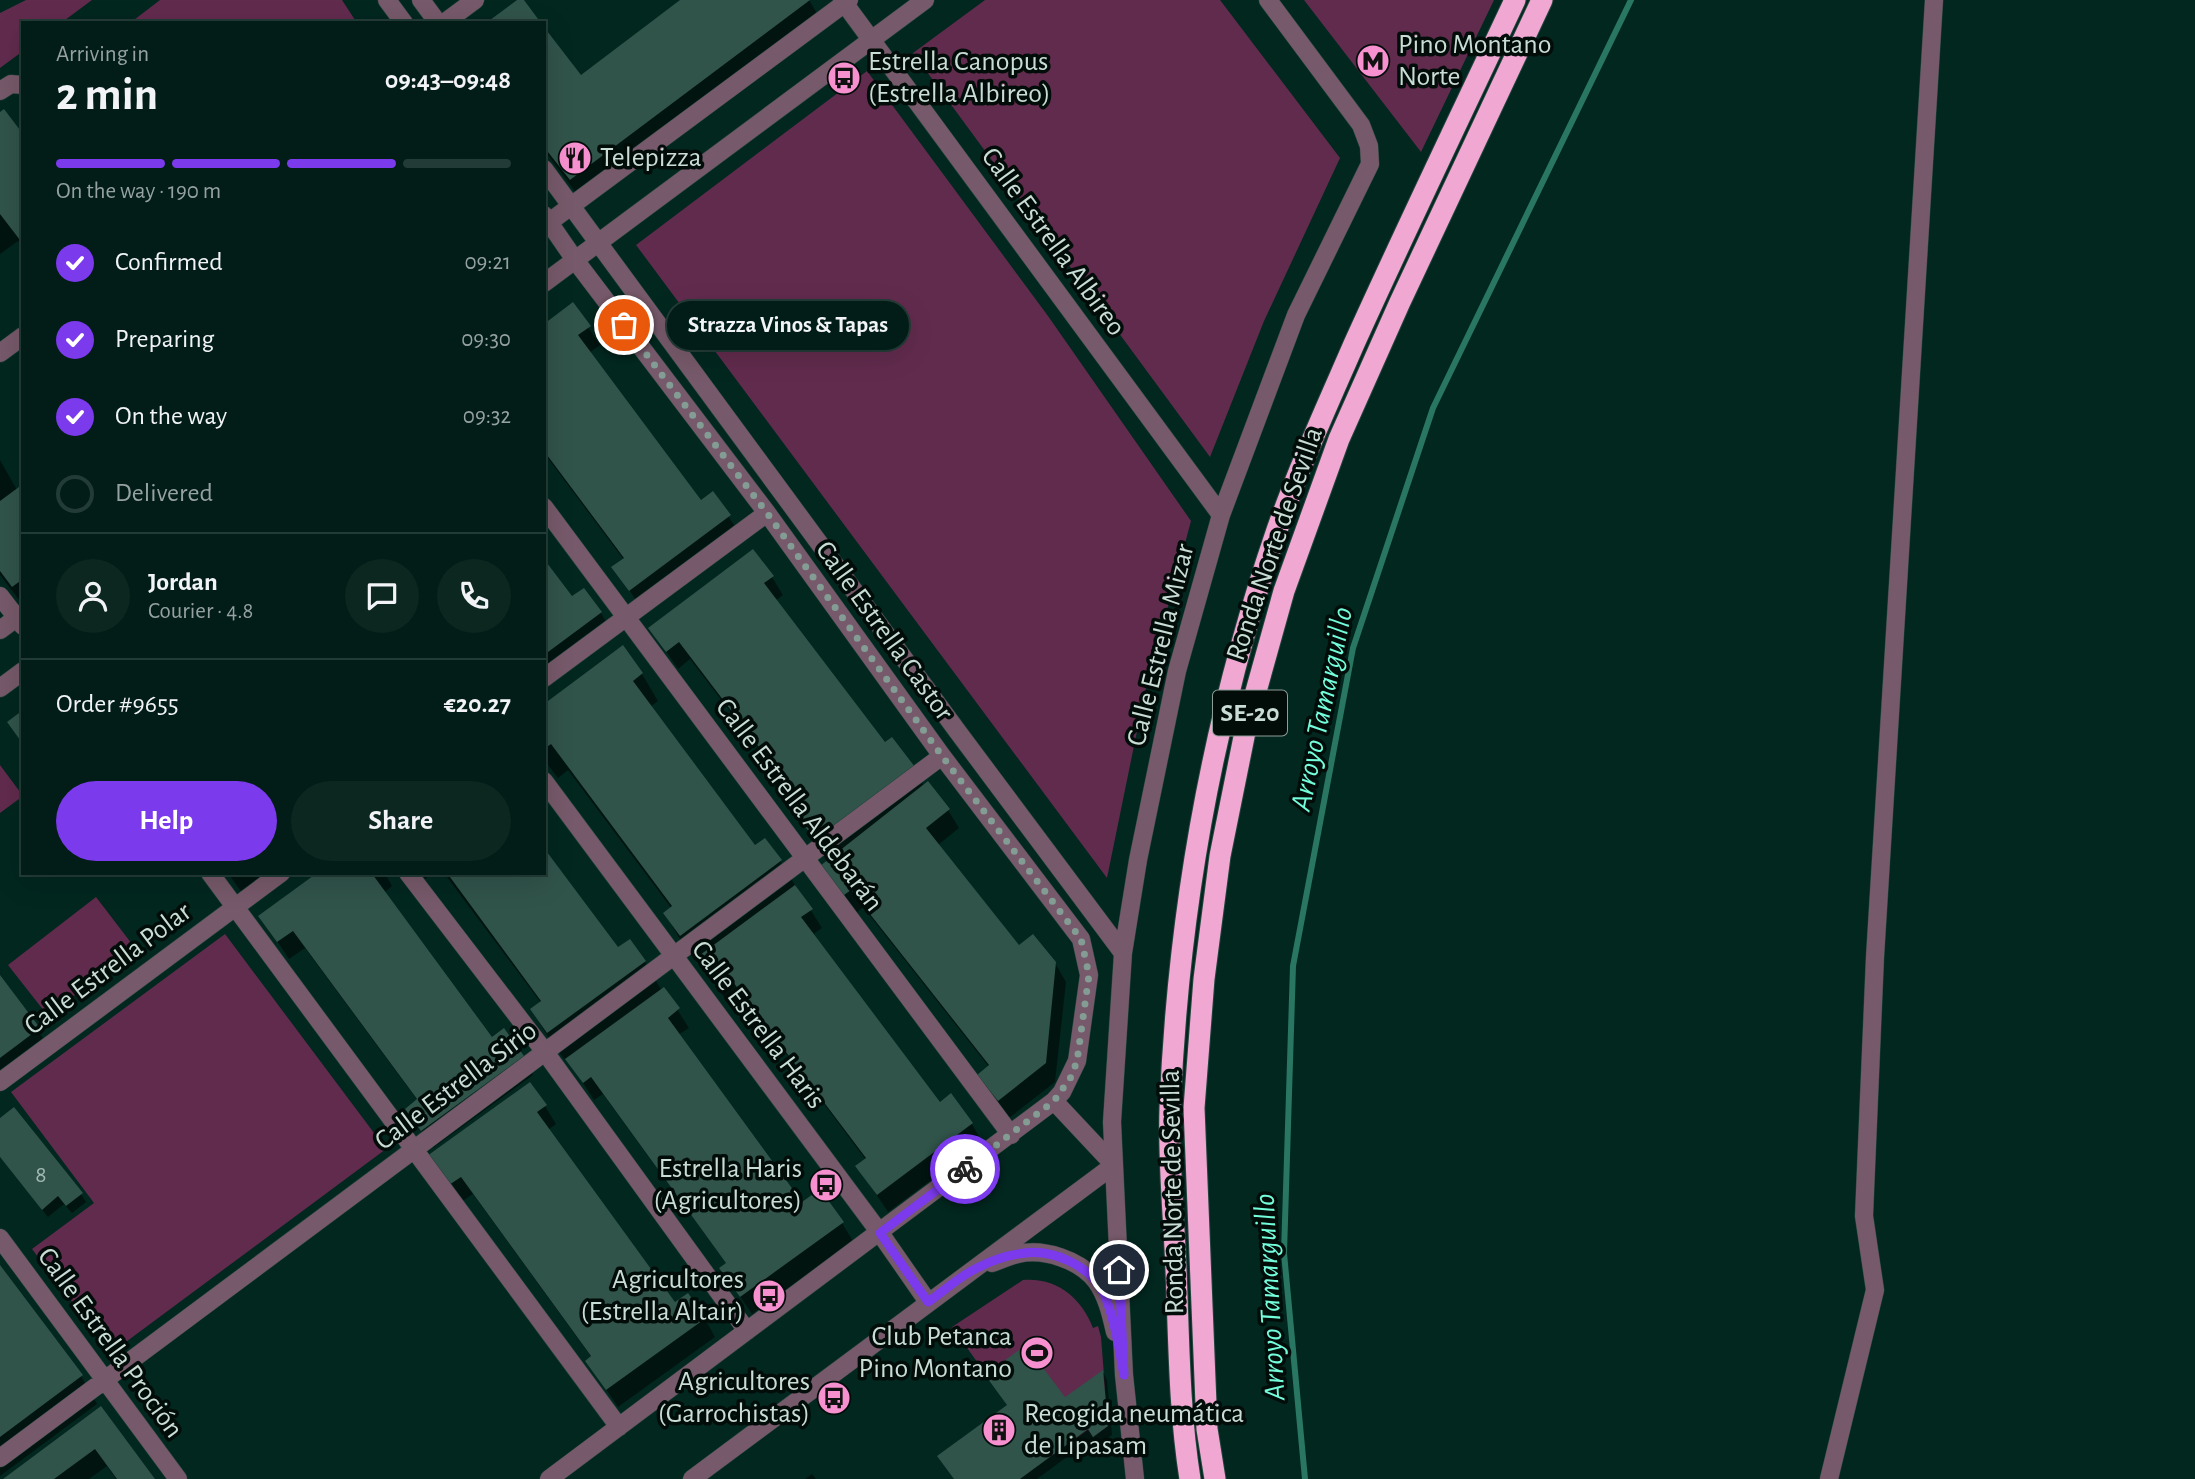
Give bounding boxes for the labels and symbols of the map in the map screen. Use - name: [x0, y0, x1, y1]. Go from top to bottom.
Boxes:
- place label: Pino Montano Norte: [1398, 31, 1551, 91]
- metro station icon: Pino Montano Norte: [1354, 42, 1392, 80]
- place label: Estrella Canopus (Estrella Albireo): [868, 48, 1051, 108]
- bus stop icon: Estrella Canopus (Estrella Albireo): [825, 59, 863, 97]
- restaurant icon: Telepizza: [556, 139, 594, 177]
- street label: Calle Estrella Albireo: [976, 143, 1130, 341]
- place label: Telepizza: [600, 144, 702, 172]
- pin: [594, 295, 654, 355]
- callout: Strazza Vinos & Tapas: [666, 300, 908, 350]
- street label: Ronda Norte de Sevilla: [1222, 424, 1328, 664]
- street label: Calle Estrella Castor: [810, 536, 958, 726]
- street label: Calle Estrella Mizar: [1122, 541, 1200, 749]
- water label: Arroyo Tamarguillo: [1286, 605, 1358, 814]
- road number: SE-20: [1213, 691, 1287, 736]
- street label: Calle Estrella Aldebarán: [710, 693, 888, 917]
- street label: Calle Estrella Polar: [19, 897, 197, 1041]
- street label: Calle Estrella Haris: [686, 936, 830, 1114]
- street label: Calle Estrella Sirio: [370, 1016, 542, 1156]
- street label: Ronda Norte de Sevilla: [1157, 1069, 1189, 1315]
- courier: [930, 1134, 1000, 1204]
- place label: Estrella Haris (Agricultores): [653, 1155, 802, 1215]
- house number: 8: [35, 1163, 47, 1187]
- bus stop icon: Estrella Haris (Agricultores): [807, 1166, 845, 1204]
- water label: Arroyo Tamarguillo: [1250, 1193, 1290, 1402]
- pin: [1089, 1240, 1149, 1300]
- street label: Calle Estrella Proción: [32, 1243, 188, 1443]
- place label: Agricultores (Estrella Altair): [580, 1266, 744, 1326]
- bus stop icon: Agricultores (Estrella Altair): [750, 1277, 788, 1315]
- place label: Club Petanca Pino Montano: [859, 1323, 1012, 1383]
- sports icon: Club Petanca Pino Montano: [1018, 1334, 1056, 1372]
- place label: Agricultores (Garrochistas): [658, 1368, 810, 1428]
- bus stop icon: Agricultores (Garrochistas): [815, 1379, 853, 1417]
- place label: Recogida neumática de Lipasam: [1024, 1400, 1244, 1460]
- building icon: Recogida neumática de Lipasam: [980, 1411, 1018, 1449]

